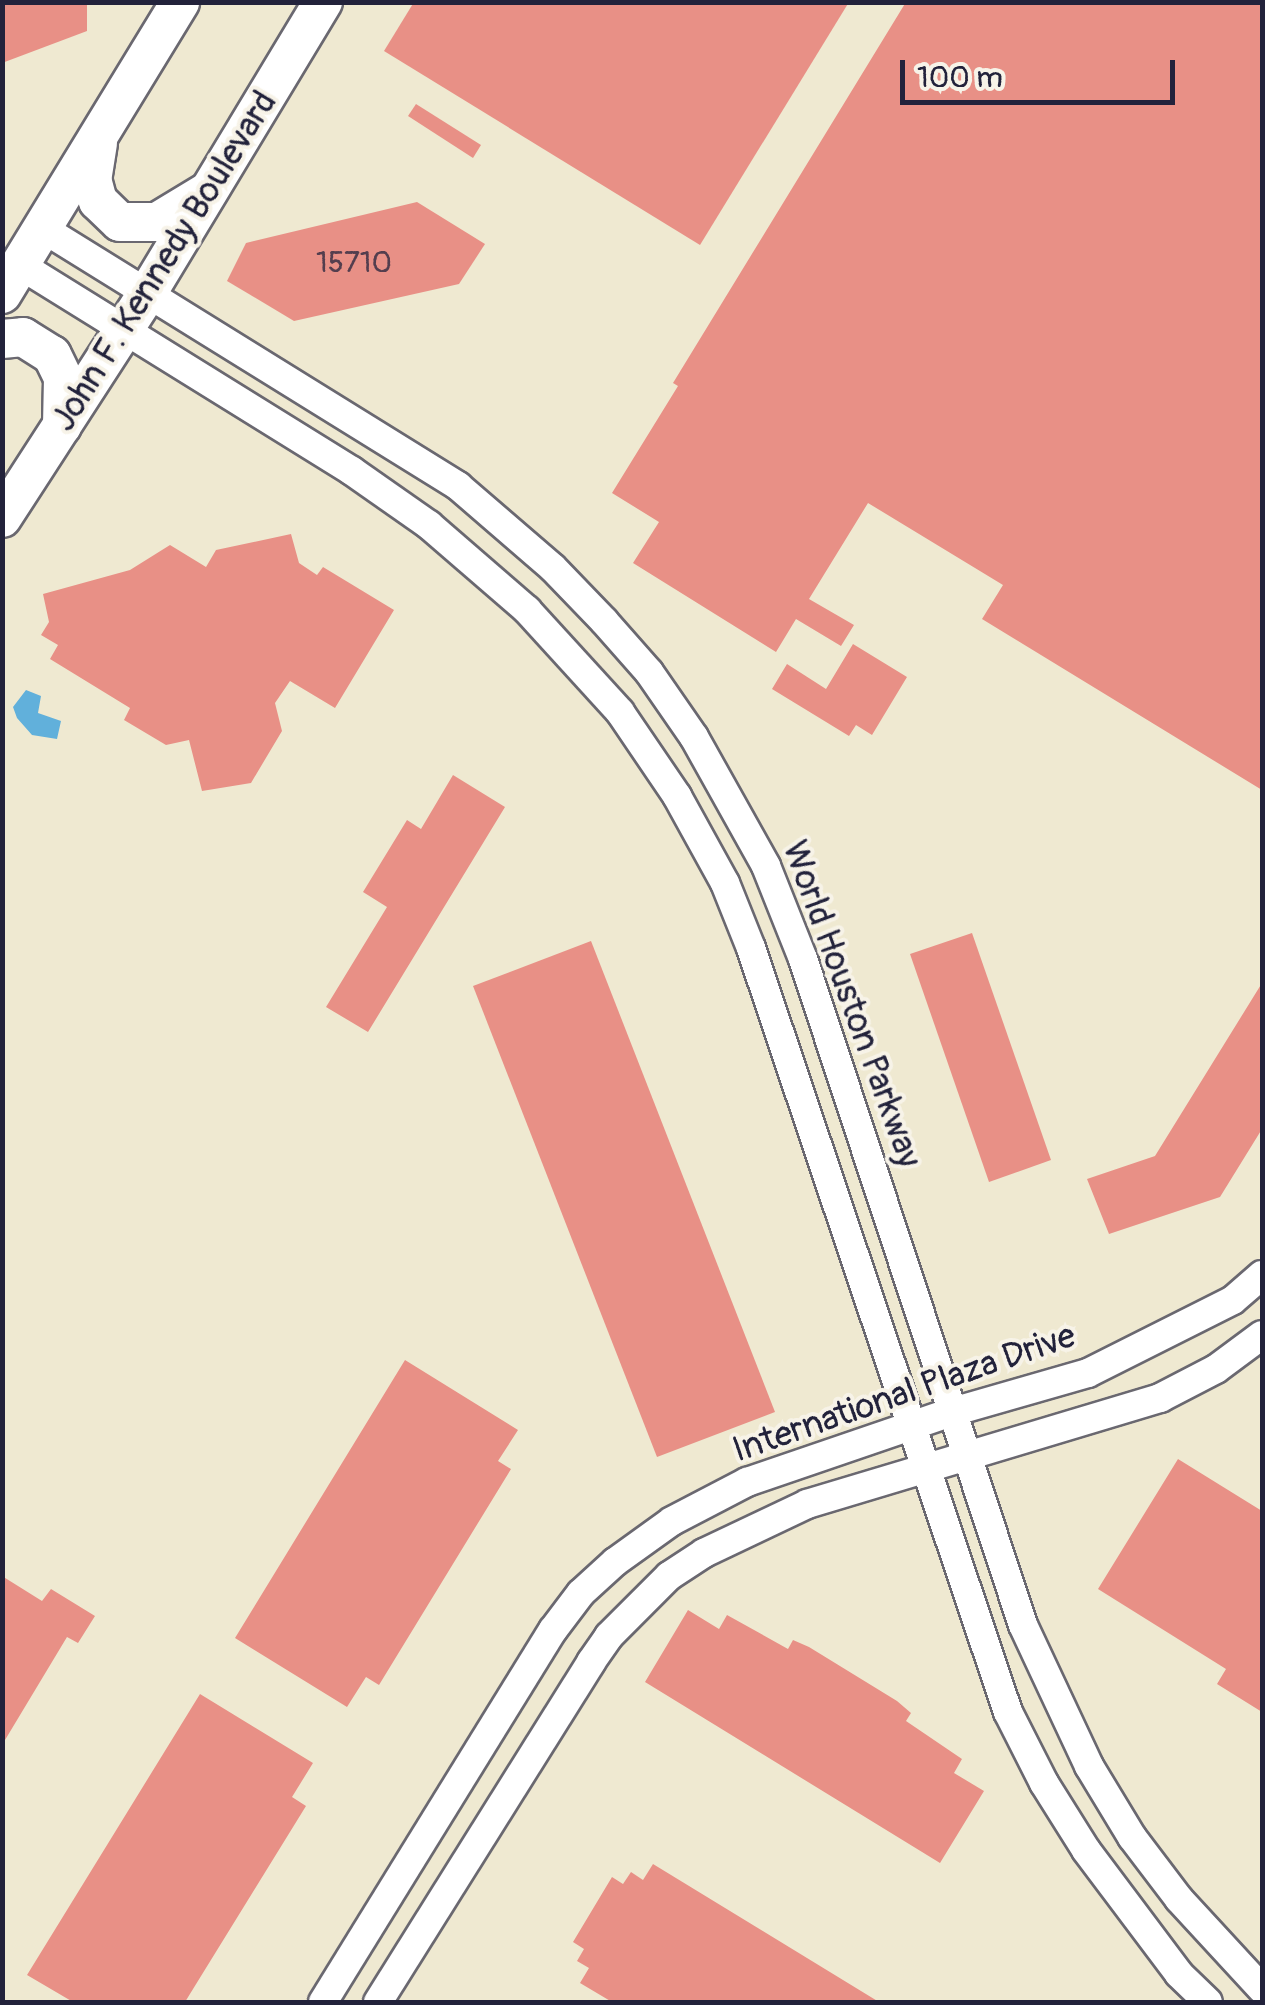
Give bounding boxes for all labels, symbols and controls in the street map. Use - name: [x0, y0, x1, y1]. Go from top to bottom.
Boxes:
- scale bar: [905, 40, 1180, 102]
- text: 100 m: [917, 59, 1003, 96]
- street label: John F. Kennedy Boulevard: [42, 83, 286, 439]
- house number: 15710: [316, 245, 392, 281]
- street label: World Houston Parkway: [773, 835, 931, 1173]
- street label: International Plaza Drive: [727, 1315, 1081, 1471]

